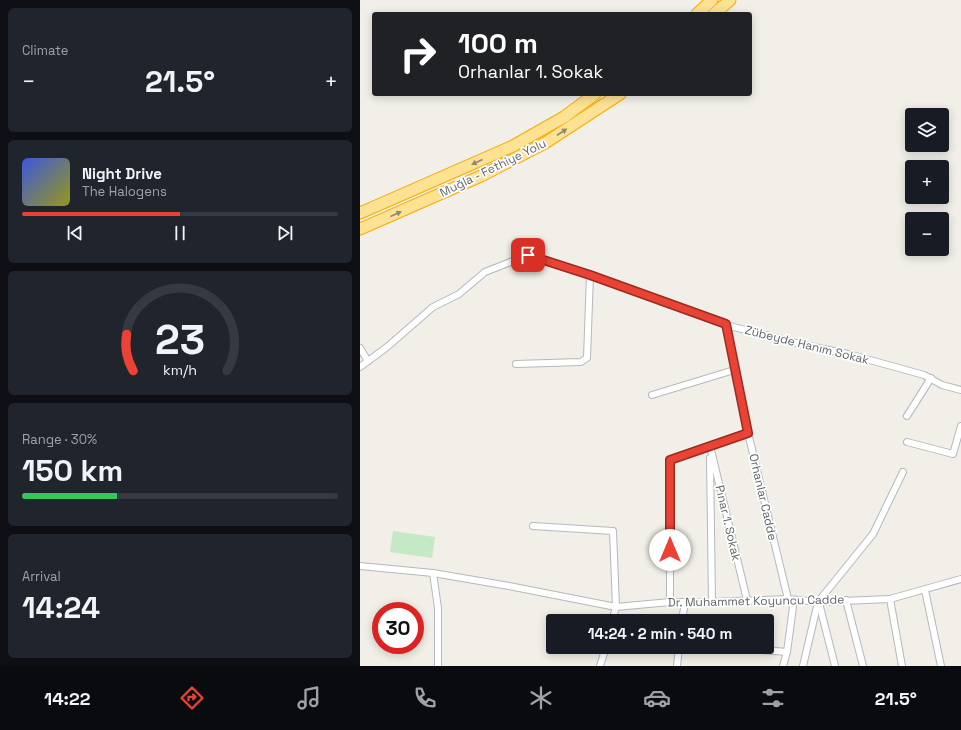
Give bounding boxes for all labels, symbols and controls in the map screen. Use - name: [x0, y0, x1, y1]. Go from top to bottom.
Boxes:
- text: 100 m: [458, 25, 538, 61]
- icon: right: [392, 28, 444, 80]
- text: Climate: [22, 42, 68, 59]
- text: Orhanlar 1. Sokak: [458, 60, 603, 83]
- text: 21.5°: [145, 62, 215, 101]
- text: −: [22, 67, 36, 95]
- text: +: [324, 67, 338, 95]
- map controls: [905, 108, 949, 256]
- button: layers: [905, 108, 949, 152]
- one-way arrow: [557, 128, 568, 135]
- street label: Muğla - Fethiye Yolu: [437, 135, 549, 201]
- one-way arrow: [471, 159, 483, 165]
- button: +: [905, 160, 949, 204]
- text: Night Drive: [82, 164, 162, 183]
- text: The Halogens: [82, 183, 167, 200]
- one-way arrow: [390, 210, 402, 216]
- button: −: [905, 212, 949, 256]
- icon: previous: [64, 222, 86, 244]
- icon: pause: [169, 222, 191, 244]
- icon: next: [274, 222, 296, 244]
- pin: [511, 238, 545, 272]
- icon: arrive: [517, 244, 539, 266]
- text: 23: [155, 313, 205, 366]
- street label: Zübeyde Hanım Sokak: [743, 322, 871, 368]
- text: km/h: [163, 361, 197, 379]
- text: Range · 30%: [22, 431, 97, 448]
- text: 150 km: [22, 451, 123, 490]
- street label: Orhanlar Cadde: [745, 452, 781, 542]
- street label: Pınar 1. Sokak: [712, 484, 745, 563]
- position arrow: [649, 529, 691, 571]
- text: Arrival: [22, 568, 61, 585]
- text: 14:24: [22, 588, 100, 627]
- street label: Dr. Muhammet Koyuncu Cadde: [668, 591, 844, 611]
- speed limit sign: 30: [372, 602, 424, 654]
- text: 14:24 · 2 min · 540 m: [588, 624, 732, 643]
- icon: directions: [178, 684, 206, 712]
- icon: music: [295, 684, 323, 712]
- icon: phone: [411, 684, 439, 712]
- icon: climate: [527, 684, 555, 712]
- icon: car: [643, 684, 671, 712]
- icon: filters: [759, 684, 787, 712]
- text: 14:22: [44, 687, 90, 710]
- text: 21.5°: [875, 687, 917, 710]

